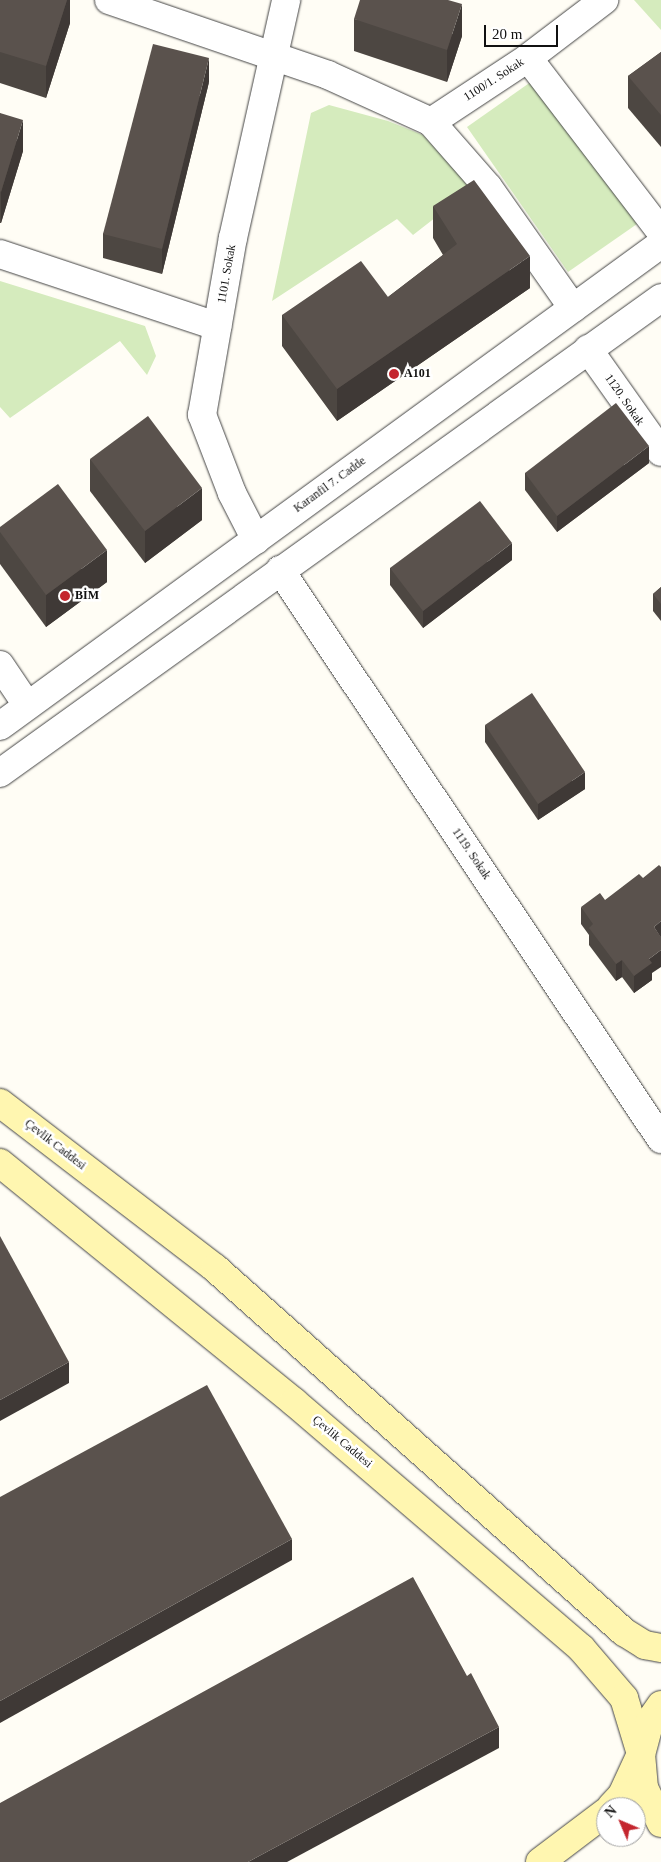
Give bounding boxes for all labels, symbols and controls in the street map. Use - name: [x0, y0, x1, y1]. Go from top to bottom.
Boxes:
- scale bar: [486, 15, 560, 47]
- text: 20 m: [492, 26, 522, 42]
- street label: 1100/1. Sokak: [461, 55, 527, 105]
- street label: 1101. Sokak: [215, 243, 239, 305]
- place label: A101: [404, 367, 431, 381]
- marker: A101: [388, 368, 400, 380]
- street label: 1120. Sokak: [601, 371, 647, 429]
- street label: Karanfil 7. Cadde: [291, 454, 369, 516]
- place label: BİM: [75, 589, 99, 603]
- marker: BİM: [59, 590, 71, 602]
- street label: 1119. Sokak: [449, 825, 493, 883]
- street label: Çevlik Caddesi: [22, 1117, 88, 1173]
- street label: Çevlik Caddesi: [309, 1413, 375, 1471]
- north arrow: [596, 1797, 646, 1847]
- text: N: [602, 1803, 620, 1821]

